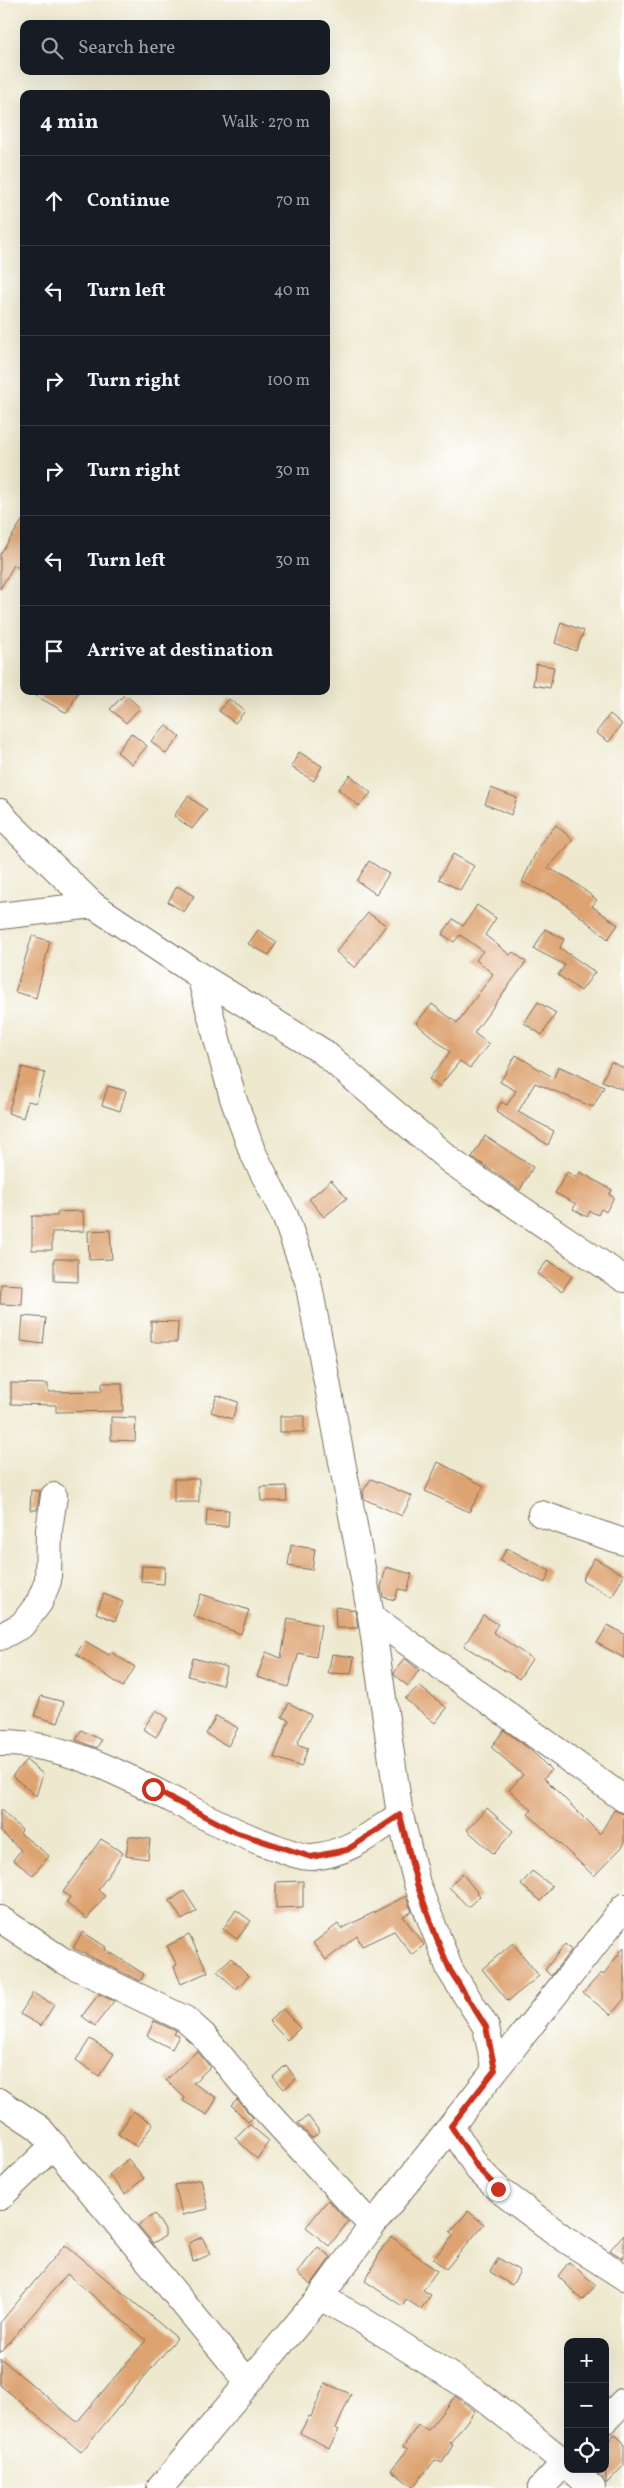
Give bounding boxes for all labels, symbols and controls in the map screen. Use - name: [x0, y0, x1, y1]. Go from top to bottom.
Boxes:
- search box: [20, 20, 330, 75]
- icon: search: [38, 34, 66, 62]
- text: Search here: [78, 35, 175, 61]
- text: 4 min: [40, 108, 99, 137]
- text: Walk · 270 m: [222, 112, 310, 134]
- icon: ahead: [40, 187, 68, 215]
- text: Continue: [87, 188, 170, 214]
- text: 70 m: [276, 190, 310, 212]
- icon: left: [40, 277, 68, 305]
- text: Turn left: [87, 278, 166, 304]
- text: 40 m: [274, 280, 310, 302]
- icon: right: [40, 367, 68, 395]
- text: Turn right: [87, 368, 180, 394]
- text: 100 m: [267, 370, 310, 392]
- icon: right: [40, 457, 68, 485]
- text: Turn right: [87, 458, 180, 484]
- text: 30 m: [275, 460, 310, 482]
- icon: left: [40, 547, 68, 575]
- text: Turn left: [87, 548, 166, 574]
- text: 30 m: [275, 550, 310, 572]
- icon: arrive: [40, 637, 68, 665]
- text: Arrive at destination: [87, 638, 273, 664]
- route start: [142, 1778, 165, 1801]
- route end: [487, 2178, 510, 2201]
- map controls: [564, 2338, 609, 2473]
- button: +: [564, 2338, 609, 2383]
- button: −: [564, 2383, 609, 2428]
- button: locate: [564, 2428, 609, 2473]

